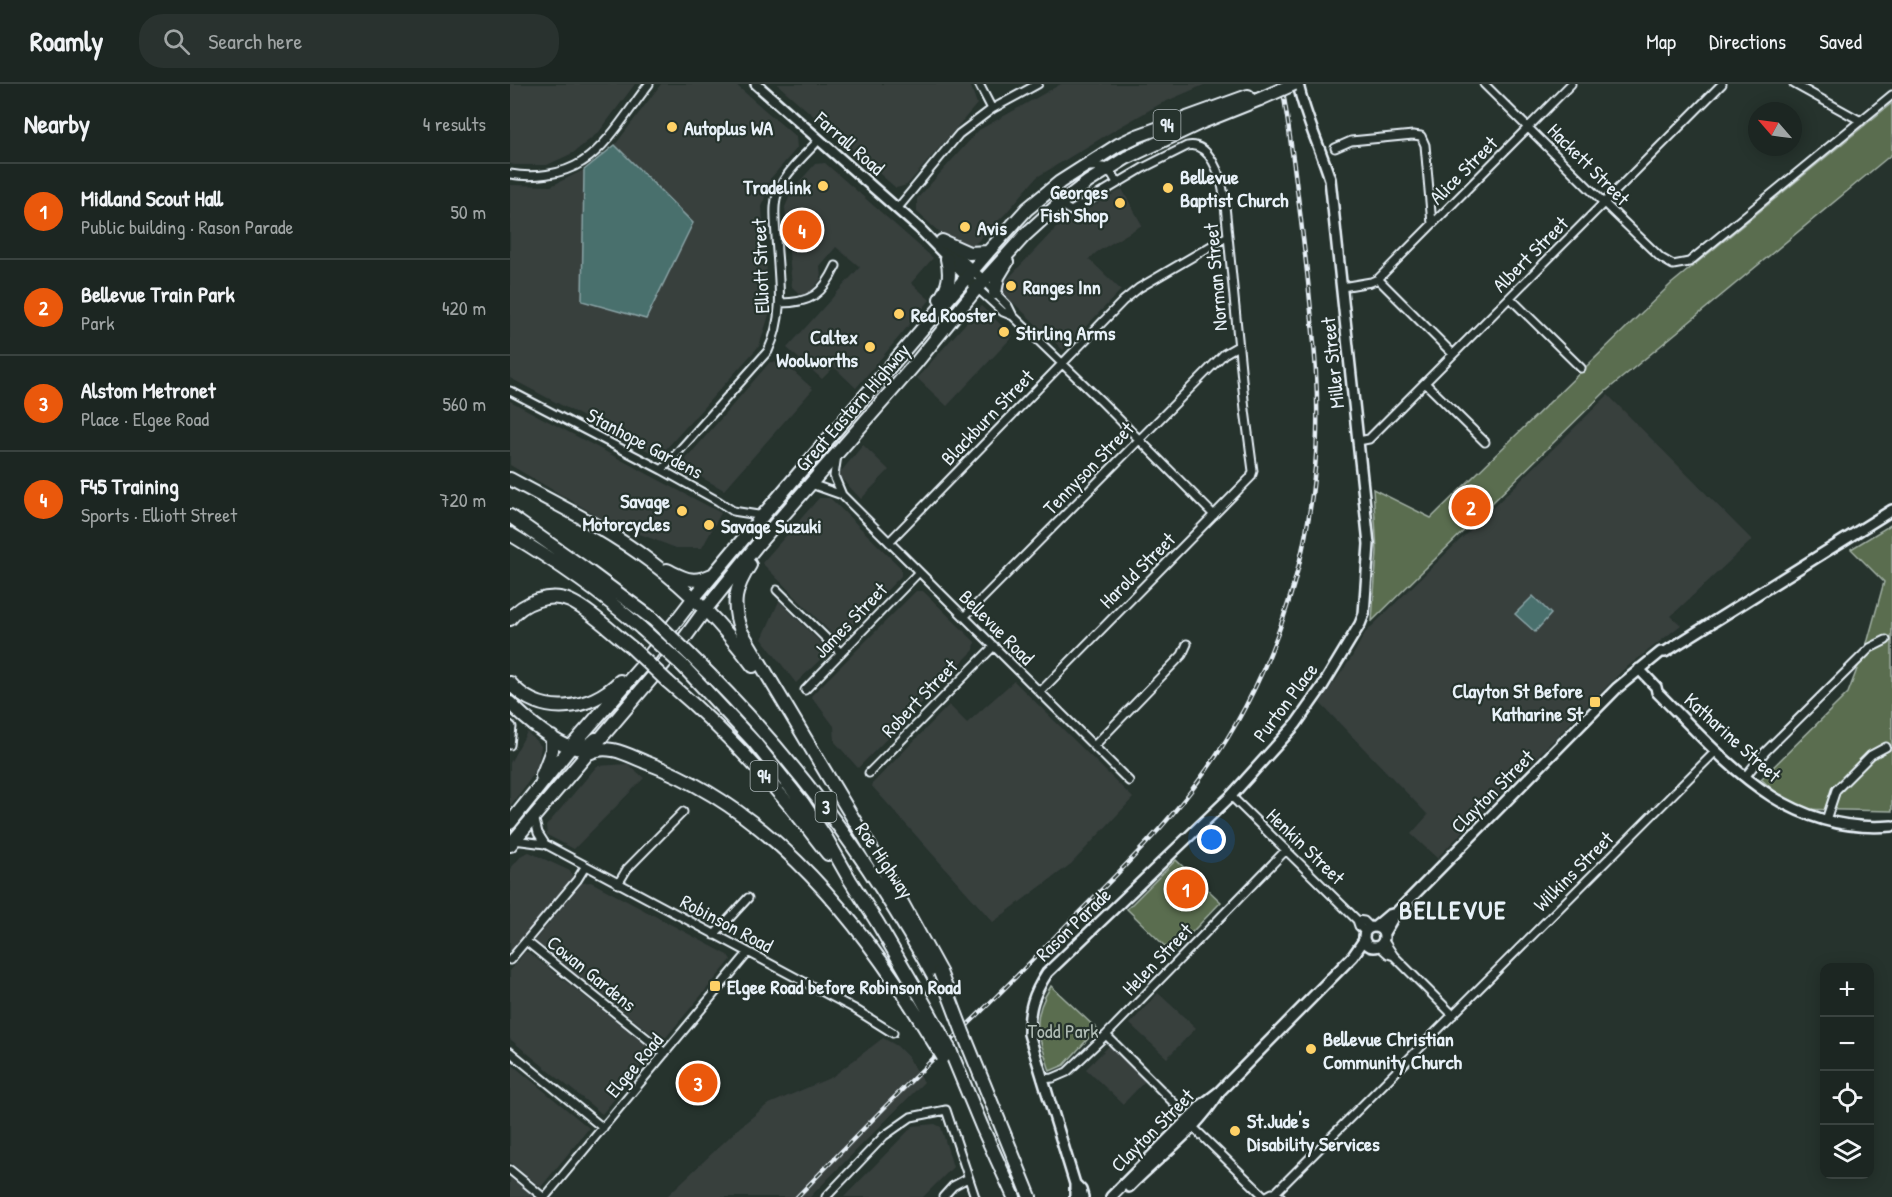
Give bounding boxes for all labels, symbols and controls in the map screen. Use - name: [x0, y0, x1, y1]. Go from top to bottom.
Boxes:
- search box: [139, 14, 559, 68]
- text: Roamly: [30, 22, 103, 60]
- icon: search: [160, 25, 193, 58]
- text: Search here: [208, 26, 302, 56]
- text: Map: [1646, 27, 1676, 56]
- text: Directions: [1709, 27, 1786, 56]
- text: Saved: [1819, 27, 1862, 56]
- north arrow: [1748, 102, 1802, 156]
- street label: Farrall Road: [808, 104, 891, 181]
- text: Nearby: [24, 106, 90, 141]
- text: 4 results: [423, 110, 486, 137]
- road number: 94: [1154, 110, 1180, 140]
- place label: Autoplus WA: [684, 114, 773, 142]
- street label: Hackett Street: [1542, 117, 1637, 212]
- marker: Autoplus WA: [665, 120, 679, 134]
- street label: Alice Street: [1423, 129, 1504, 210]
- place label: Bellevue Baptist Church: [1180, 163, 1289, 214]
- place label: Tradelink: [742, 173, 812, 200]
- place label: Georges Fish Shop: [1040, 178, 1108, 229]
- marker: Tradelink: [816, 179, 830, 193]
- marker: Bellevue Baptist Church: [1161, 181, 1175, 195]
- text: Midland Scout Hall: [81, 183, 223, 213]
- marker: Georges Fish Shop: [1113, 196, 1127, 210]
- text: 1: [40, 198, 47, 225]
- text: 50 m: [450, 198, 486, 225]
- pin: 4: [782, 208, 822, 252]
- street label: Albert Street: [1486, 209, 1575, 298]
- text: Public building · Rason Parade: [81, 213, 294, 240]
- place label: Avis: [977, 214, 1007, 241]
- street label: Elliott Street: [745, 217, 775, 314]
- marker: Avis: [958, 220, 972, 234]
- street label: Norman Street: [1197, 221, 1233, 332]
- place label: Ranges Inn: [1023, 273, 1101, 301]
- text: Bellevue Train Park: [81, 279, 235, 309]
- marker: Ranges Inn: [1004, 279, 1018, 293]
- text: 2: [39, 294, 48, 321]
- text: 420 m: [442, 294, 486, 321]
- place label: Red Rooster: [911, 301, 996, 328]
- marker: Red Rooster: [892, 307, 906, 321]
- text: Park: [81, 309, 114, 336]
- street label: Miller Street: [1314, 315, 1350, 410]
- place label: Stirling Arms: [1016, 319, 1116, 347]
- place label: Caltex Woolworths: [776, 323, 858, 373]
- marker: Stirling Arms: [997, 325, 1011, 339]
- street label: Great Eastern Highway: [789, 337, 915, 477]
- marker: Caltex Woolworths: [863, 340, 877, 354]
- street label: Blackburn Street: [934, 362, 1040, 471]
- text: Alstom Metronet: [81, 375, 216, 405]
- text: 3: [39, 390, 48, 417]
- text: 560 m: [442, 390, 486, 417]
- street label: Stanhope Gardens: [582, 401, 708, 485]
- text: Place · Elgee Road: [81, 405, 209, 432]
- street label: Tennyson Street: [1037, 415, 1140, 520]
- text: F45 Training: [81, 471, 179, 501]
- pin: 2: [1452, 484, 1490, 530]
- text: 4: [40, 486, 47, 513]
- text: 720 m: [440, 486, 486, 513]
- place label: Savage Motorcycles: [582, 487, 670, 538]
- text: Sports · Elliott Street: [81, 501, 237, 528]
- marker: Savage Motorcycles: [675, 504, 689, 518]
- place label: Savage Suzuki: [721, 512, 822, 540]
- marker: Savage Suzuki: [702, 518, 716, 532]
- street label: Harold Street: [1093, 525, 1182, 614]
- street label: James Street: [807, 575, 894, 664]
- street label: Bellevue Road: [954, 584, 1041, 671]
- street label: Robert Street: [875, 652, 964, 743]
- street label: Purton Place: [1246, 657, 1324, 747]
- place label: Clayton St Before Katharine St: [1452, 677, 1584, 727]
- street label: Katharine Street: [1679, 686, 1788, 789]
- marker: Clayton St Before Katharine St: [1588, 695, 1602, 709]
- street label: Clayton Street: [1444, 743, 1540, 839]
- road number: 94: [750, 761, 778, 791]
- road number: 3: [816, 792, 836, 822]
- street label: Henkin Street: [1261, 802, 1352, 891]
- street label: Roe Highway: [850, 817, 920, 903]
- street label: Wilkins Street: [1527, 824, 1620, 917]
- your location: [1197, 825, 1226, 854]
- pin: 1: [1166, 866, 1206, 912]
- street label: Rason Parade: [1029, 881, 1117, 967]
- street label: Robinson Road: [676, 887, 778, 959]
- district label: BELLEVUE: [1399, 892, 1507, 927]
- street label: Helen Street: [1116, 916, 1199, 1001]
- street label: Cowan Gardens: [542, 929, 642, 1017]
- map controls: [1820, 963, 1874, 1179]
- button: +: [1820, 963, 1874, 1017]
- place label: Elgee Road before Robinson Road: [727, 973, 961, 1001]
- marker: Elgee Road before Robinson Road: [708, 979, 722, 993]
- park label: Todd Park: [1027, 1017, 1099, 1044]
- button: −: [1820, 1017, 1874, 1071]
- place label: Bellevue Christian Community Church: [1323, 1025, 1462, 1076]
- street label: Elgee Road: [599, 1027, 669, 1103]
- marker: Bellevue Christian Community Church: [1304, 1042, 1318, 1056]
- pin: 3: [678, 1060, 717, 1106]
- button: locate: [1820, 1071, 1874, 1125]
- street label: Clayton Street: [1104, 1082, 1200, 1178]
- place label: St.Jude's Disability Services: [1247, 1107, 1380, 1158]
- marker: St.Jude's Disability Services: [1228, 1124, 1242, 1138]
- button: layers: [1820, 1125, 1874, 1179]

